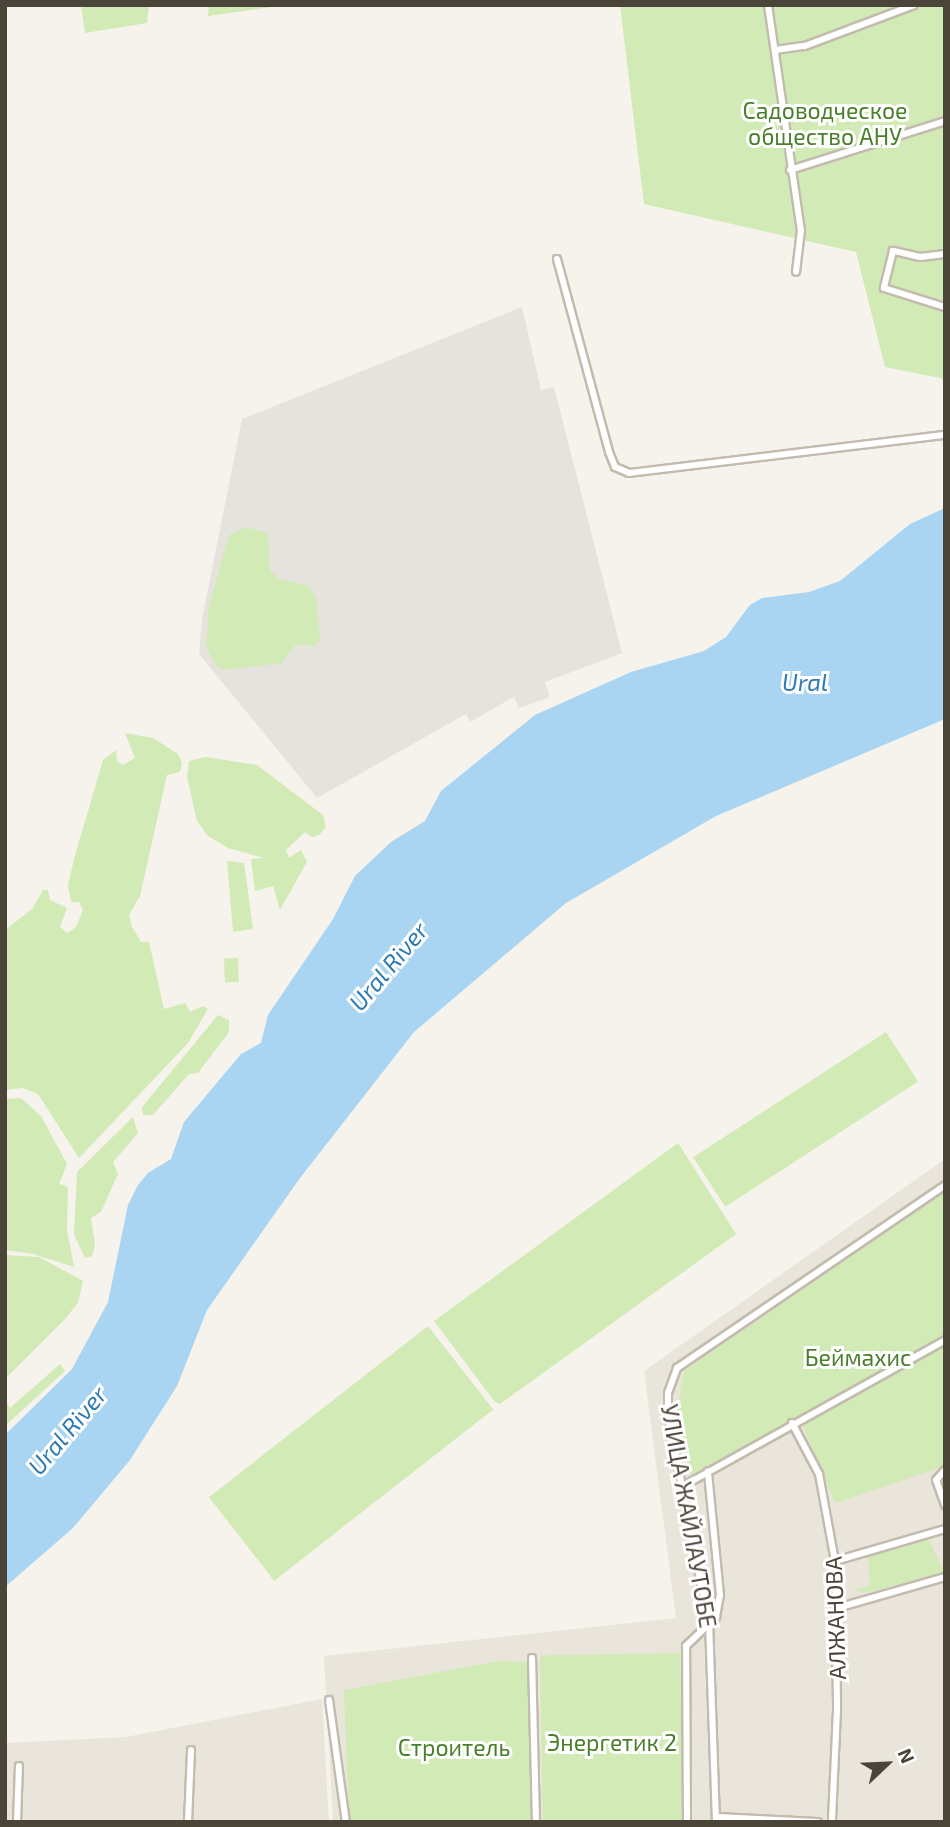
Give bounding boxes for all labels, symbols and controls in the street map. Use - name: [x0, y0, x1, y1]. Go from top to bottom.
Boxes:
- park label: Садоводческое общество АНУ: [743, 96, 907, 150]
- water label: Ural: [782, 668, 828, 696]
- water label: Ural River: [342, 916, 434, 1016]
- park label: Беймахис: [805, 1343, 911, 1371]
- water label: Ural River: [21, 1380, 113, 1480]
- street label: УЛИЦА ЖАЙЛАУТОБЕ: [656, 1402, 722, 1630]
- street label: АЛЖАНОВА: [819, 1556, 851, 1680]
- park label: Энергетик 2: [547, 1728, 677, 1756]
- north arrow: [852, 1729, 922, 1799]
- park label: Строитель: [398, 1733, 510, 1761]
- text: N: [894, 1745, 920, 1766]

